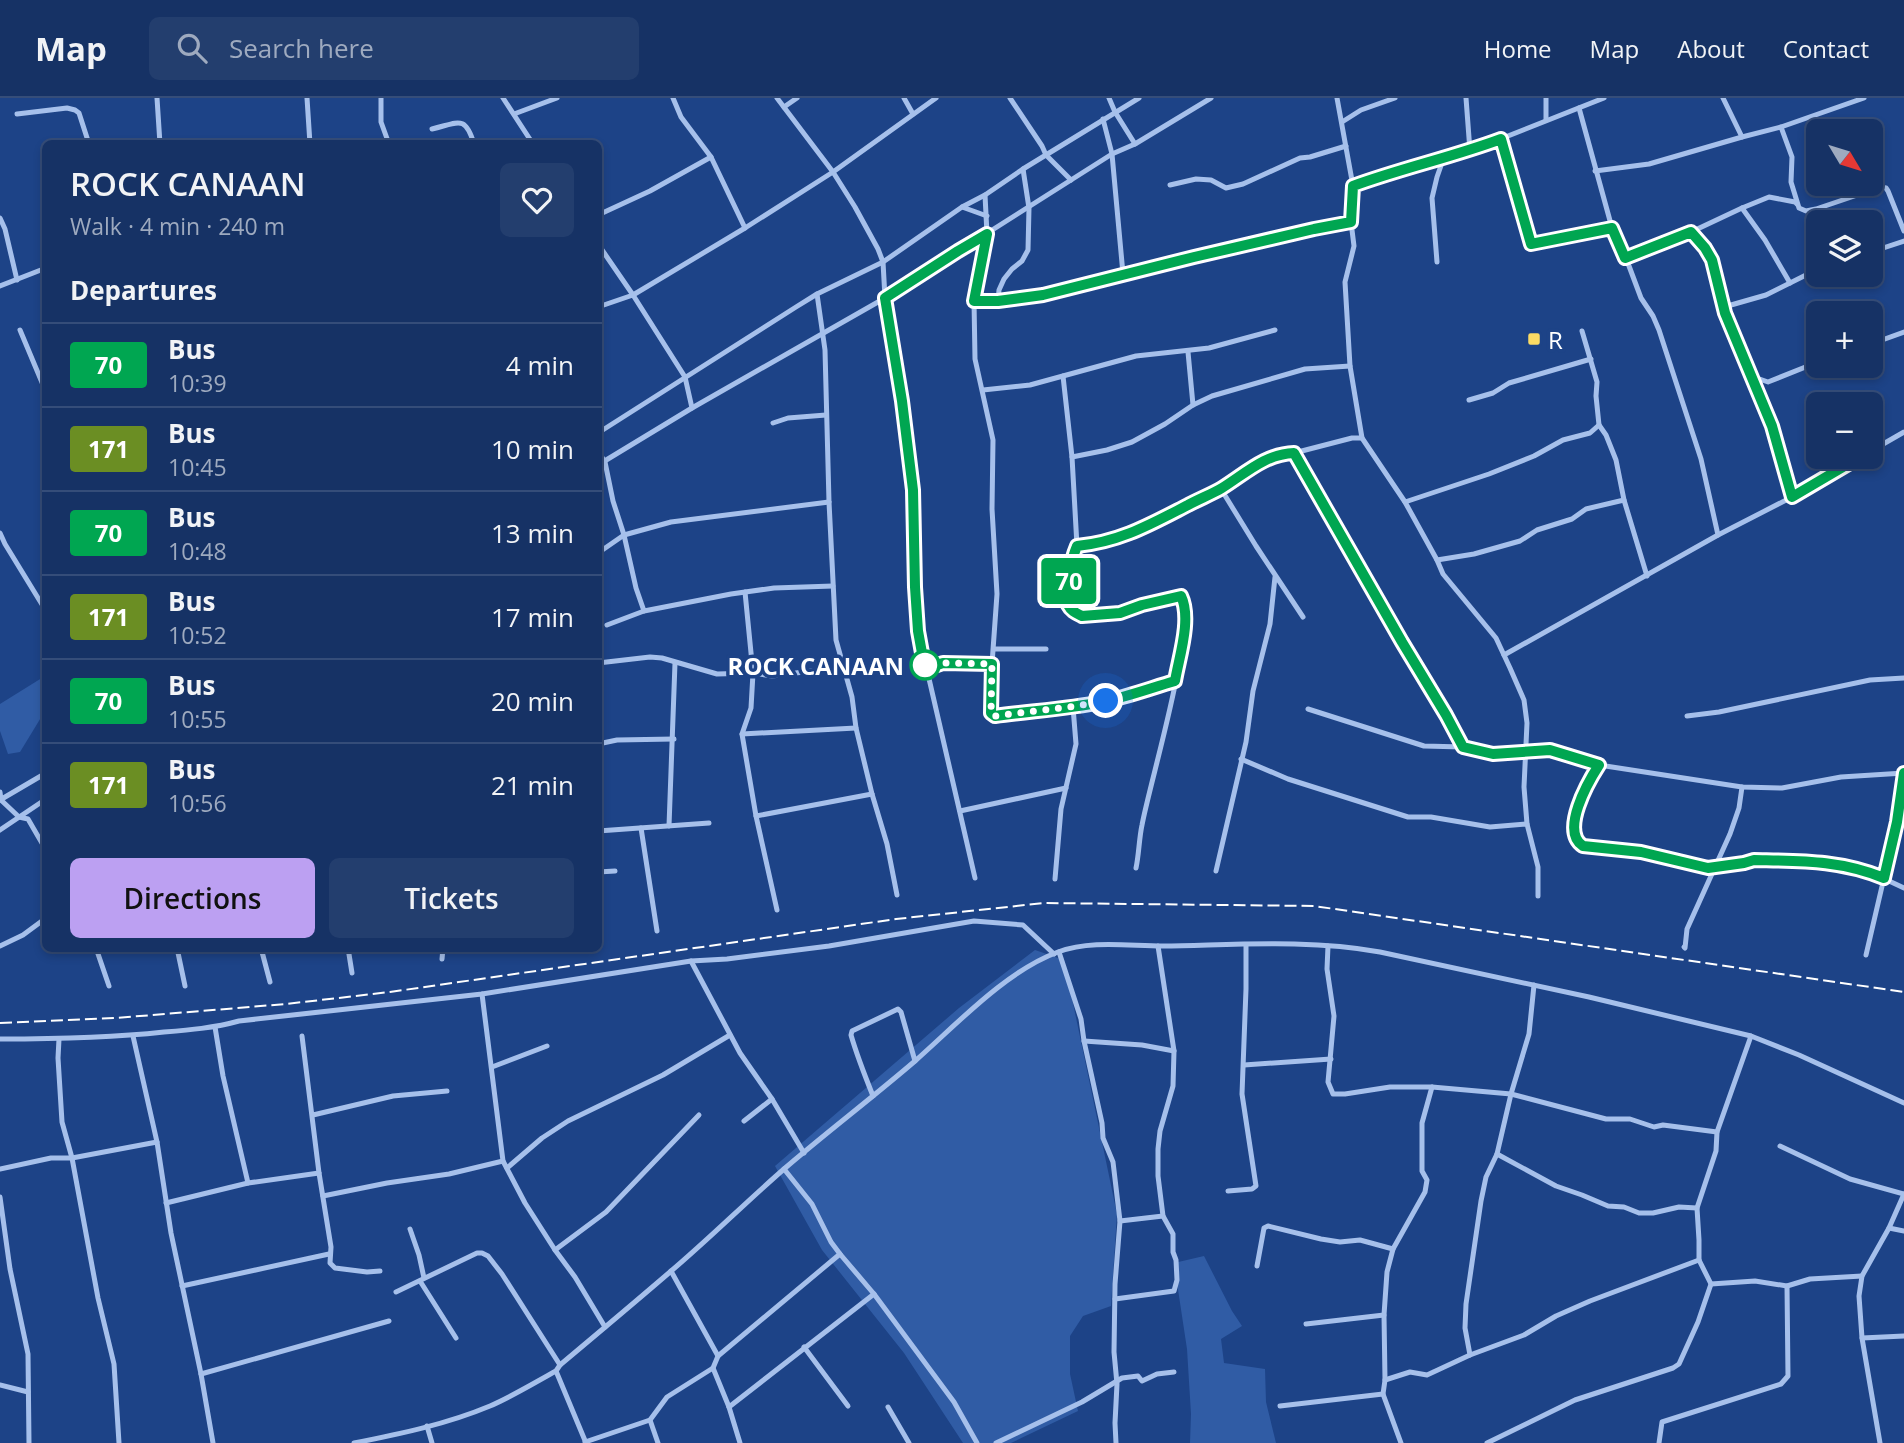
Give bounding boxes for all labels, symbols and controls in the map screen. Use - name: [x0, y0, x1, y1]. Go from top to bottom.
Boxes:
- search box: [149, 17, 639, 80]
- text: Map: [35, 26, 107, 71]
- icon: search: [173, 29, 211, 67]
- text: Search here: [229, 30, 374, 66]
- text: Home: [1484, 32, 1552, 65]
- text: Map: [1590, 32, 1639, 65]
- text: About: [1677, 32, 1745, 65]
- text: Contact: [1783, 32, 1869, 65]
- north arrow: [1806, 119, 1883, 196]
- map controls: [1806, 119, 1883, 469]
- text: ROCK CANAAN: [70, 161, 306, 206]
- button: heart: [500, 163, 574, 237]
- text: Walk · 4 min · 240 m: [70, 210, 285, 242]
- button: layers: [1806, 210, 1883, 287]
- text: Departures: [70, 272, 217, 308]
- button: +: [1806, 301, 1883, 378]
- place label: R: [1548, 323, 1563, 356]
- text: Bus: [168, 331, 215, 367]
- marker: R: [1526, 331, 1542, 347]
- text: 4 min: [506, 347, 574, 383]
- text: 70: [95, 348, 122, 381]
- text: 10:39: [168, 367, 227, 399]
- button: −: [1806, 392, 1883, 469]
- text: Bus: [168, 415, 215, 451]
- text: 10 min: [491, 431, 574, 467]
- text: 171: [88, 432, 129, 465]
- text: 10:45: [168, 451, 227, 483]
- text: Bus: [168, 499, 215, 535]
- text: 13 min: [491, 515, 574, 551]
- text: 70: [95, 516, 122, 549]
- text: 10:48: [168, 535, 227, 567]
- line badge: 70: [1038, 558, 1100, 604]
- text: 70: [1055, 564, 1083, 597]
- text: Bus: [168, 583, 215, 619]
- text: 17 min: [491, 599, 574, 635]
- text: 171: [88, 600, 129, 633]
- text: 10:52: [168, 619, 227, 651]
- place label: ROCK CANAAN: [728, 649, 904, 682]
- marker: ROCK CANAAN: [910, 650, 940, 680]
- text: Bus: [168, 667, 215, 703]
- text: 20 min: [491, 683, 574, 719]
- your location: [1088, 683, 1123, 718]
- text: 70: [95, 684, 122, 717]
- text: 10:55: [168, 703, 227, 735]
- text: Bus: [168, 751, 215, 787]
- text: 21 min: [491, 767, 574, 803]
- text: 171: [88, 768, 129, 801]
- text: 10:56: [168, 787, 227, 819]
- button: Directions: [70, 858, 315, 938]
- button: Tickets: [329, 858, 574, 938]

